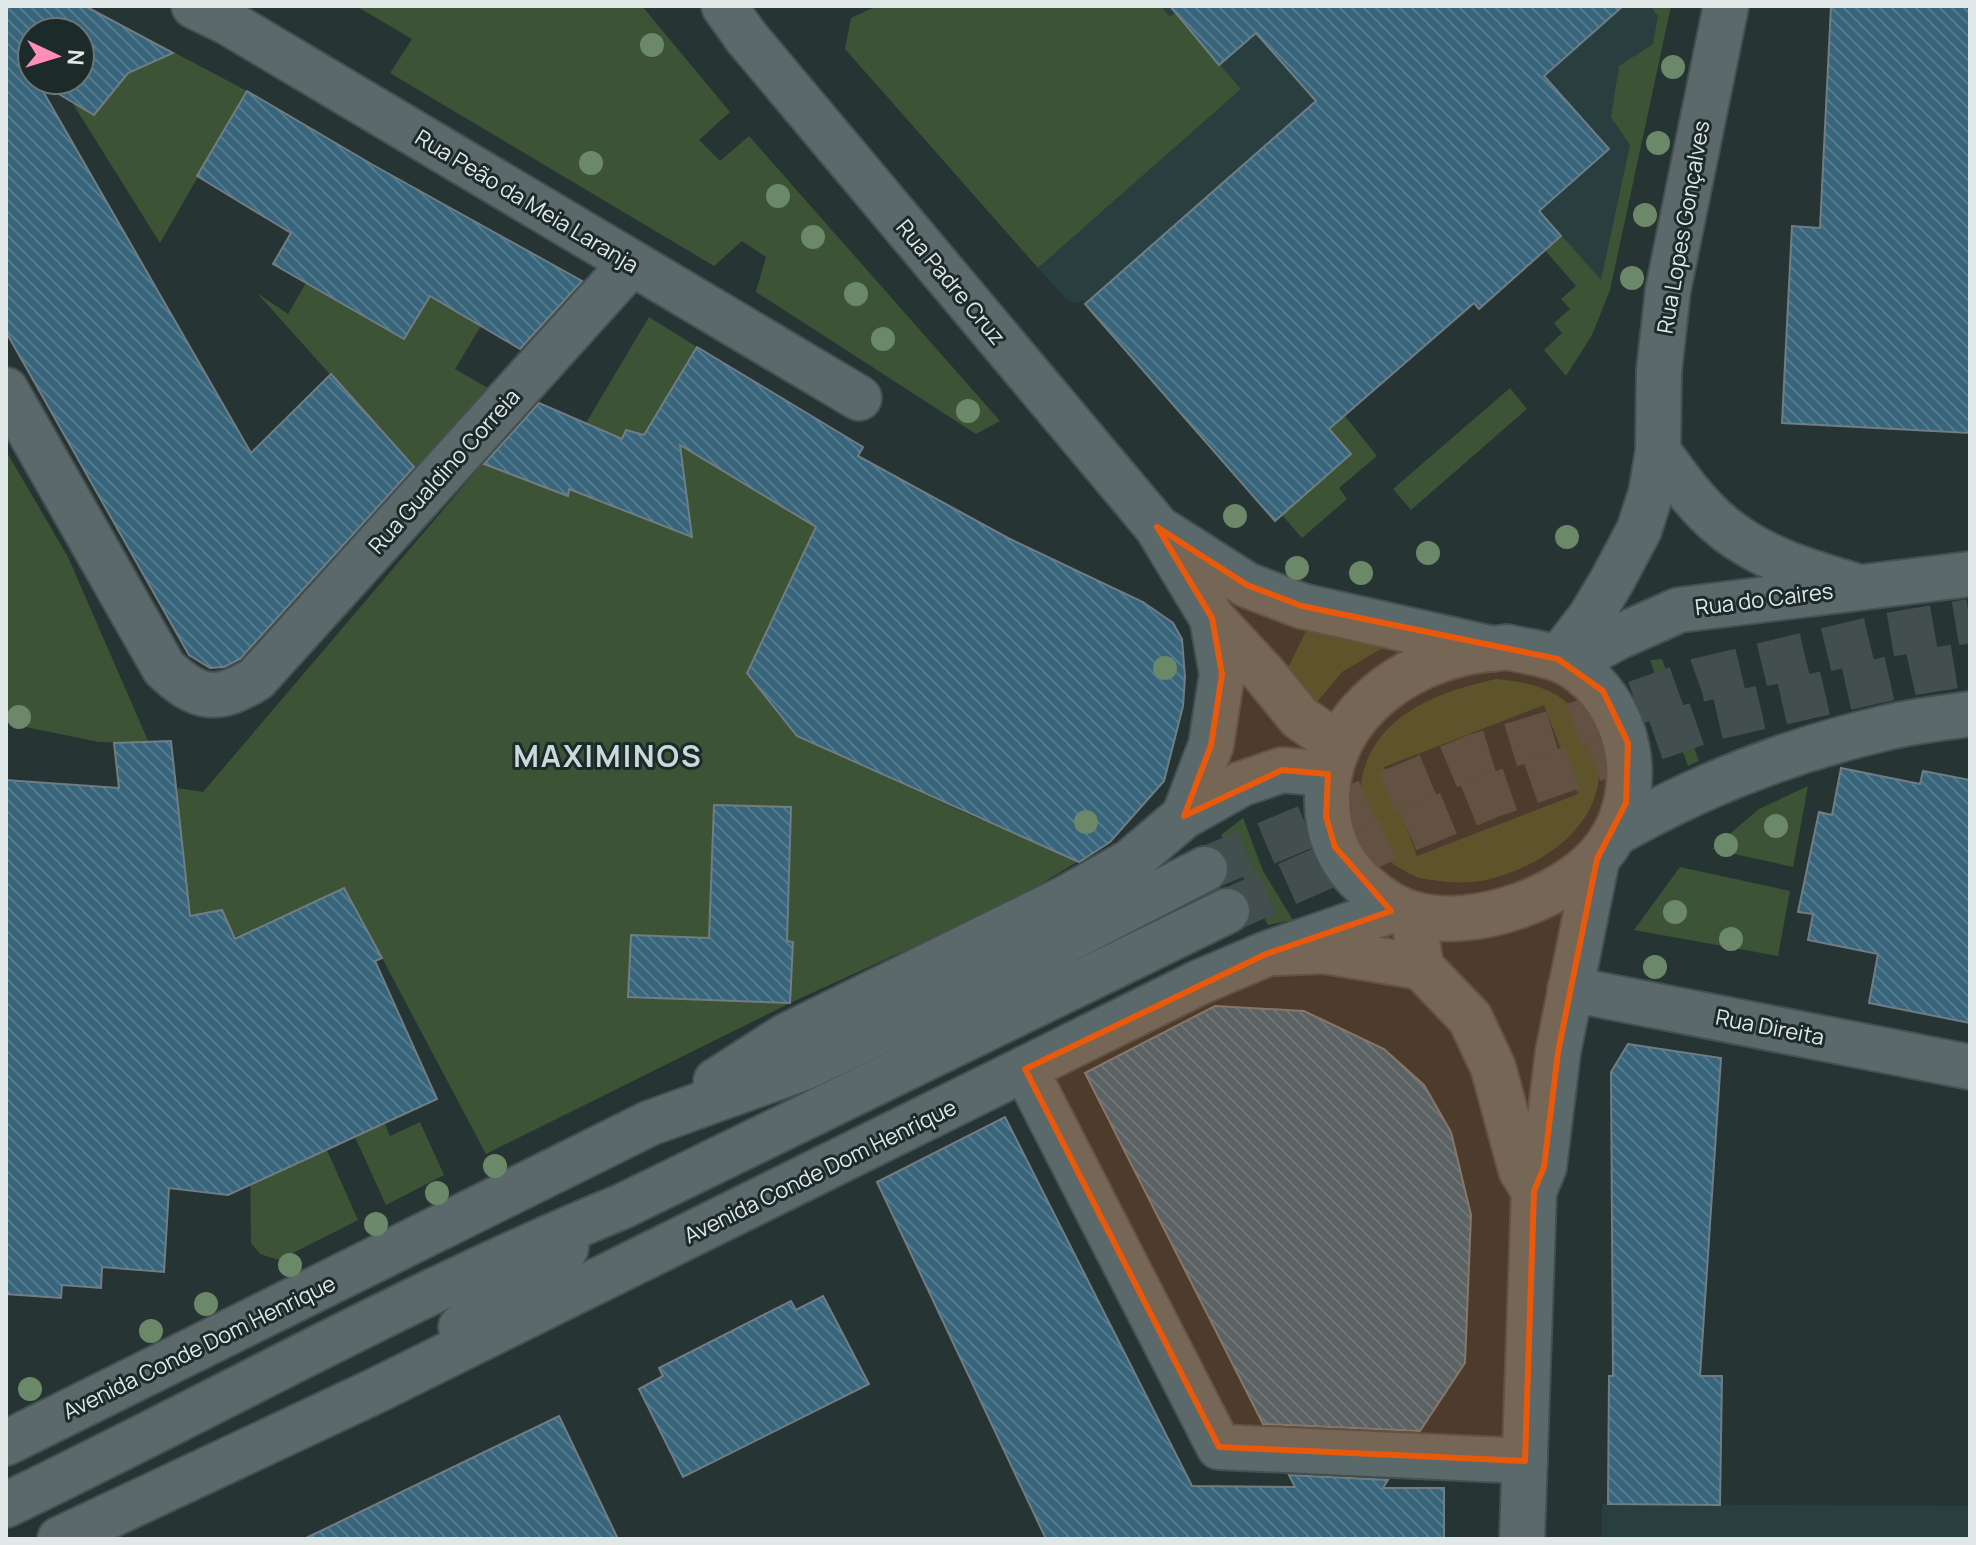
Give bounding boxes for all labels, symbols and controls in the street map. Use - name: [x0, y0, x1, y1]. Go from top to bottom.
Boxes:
- north arrow: [16, 16, 96, 96]
- text: N: [60, 48, 91, 66]
- street label: Rua Lopes Gonçalves: [1649, 118, 1717, 336]
- street label: Rua Peão da Meia Laranja: [410, 122, 644, 280]
- street label: Rua Padre Cruz: [890, 213, 1012, 351]
- street label: Rua Gualdino Correia: [362, 382, 526, 560]
- street label: Rua do Caires: [1693, 576, 1835, 622]
- district label: MAXIMINOS: [513, 735, 703, 776]
- street label: Rua Direita: [1713, 1002, 1827, 1052]
- street label: Avenida Conde Dom Henrique: [679, 1092, 961, 1250]
- street label: Avenida Conde Dom Henrique: [58, 1268, 340, 1426]

